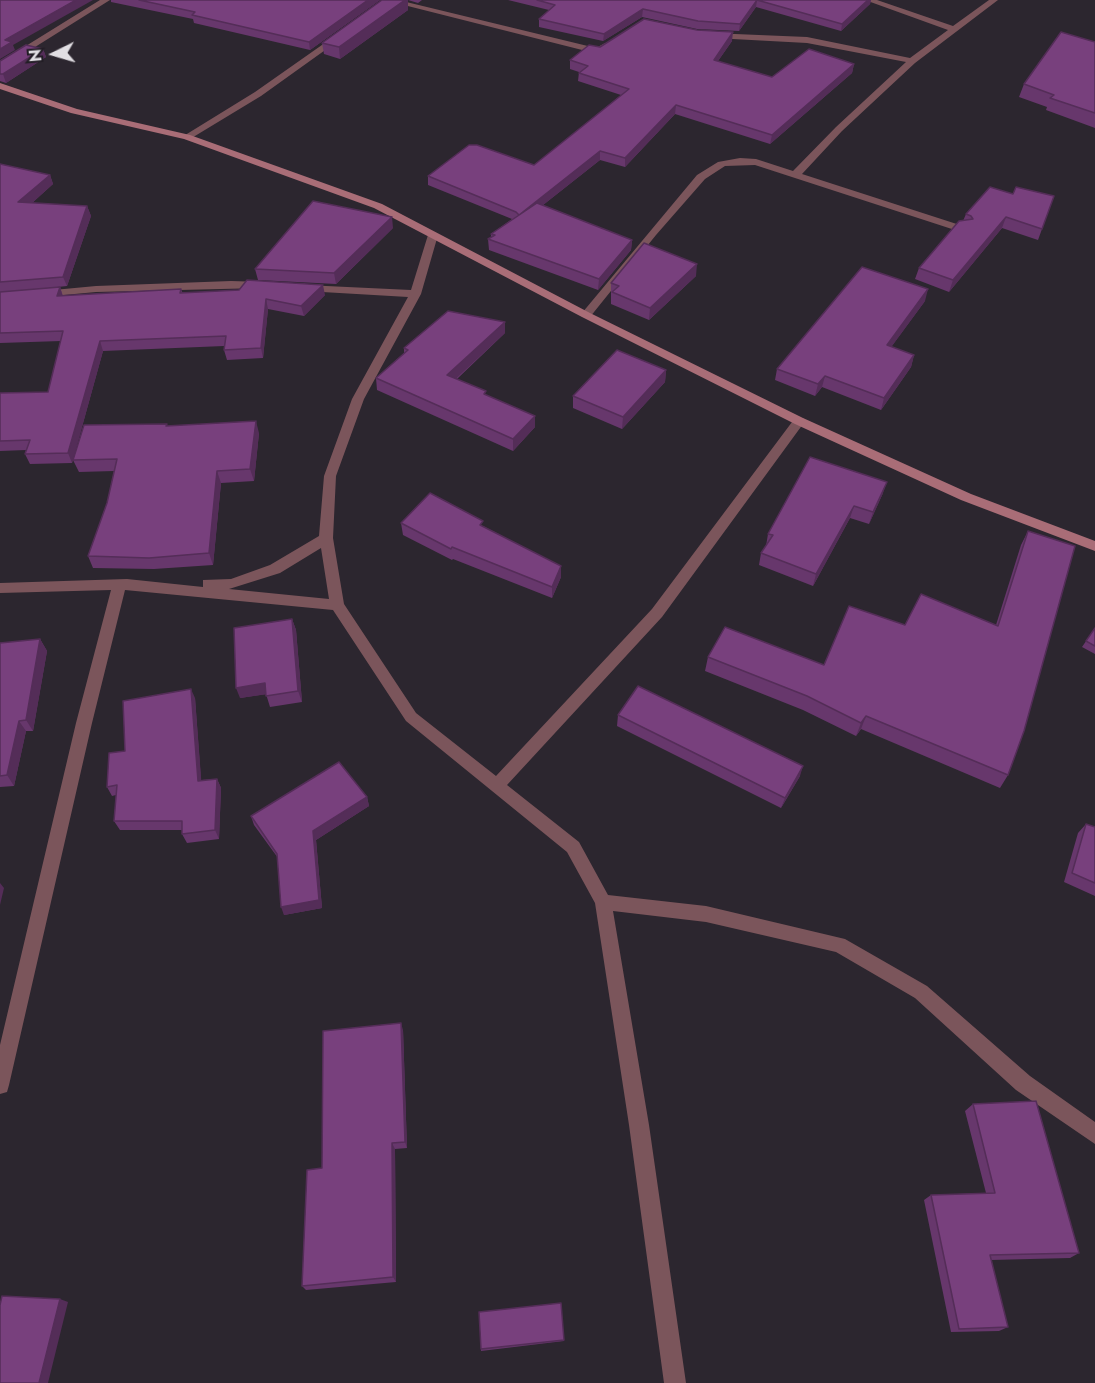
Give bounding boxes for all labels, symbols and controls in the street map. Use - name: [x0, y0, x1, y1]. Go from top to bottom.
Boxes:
- north arrow: [24, 24, 84, 84]
- text: N: [24, 48, 48, 63]

